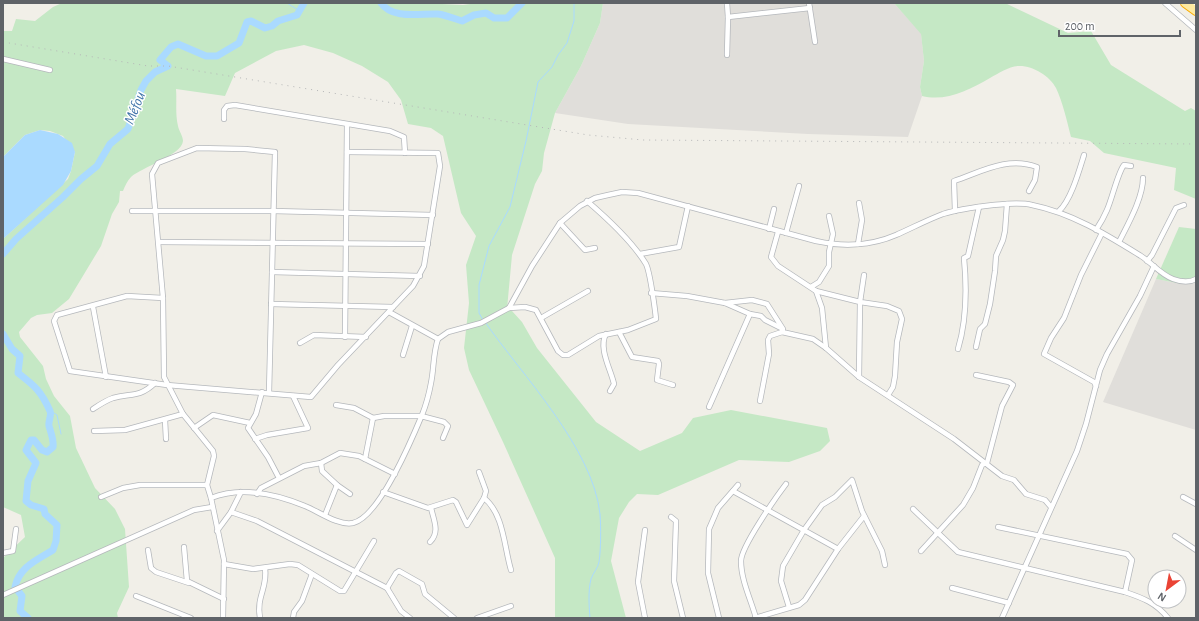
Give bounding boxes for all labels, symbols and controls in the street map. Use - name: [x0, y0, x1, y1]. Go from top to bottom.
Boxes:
- scale bar: [1059, 12, 1180, 38]
- text: 200 m: [1065, 20, 1095, 32]
- water label: Méfou: [122, 90, 148, 126]
- north arrow: [1147, 569, 1187, 609]
- text: N: [1156, 590, 1168, 604]

